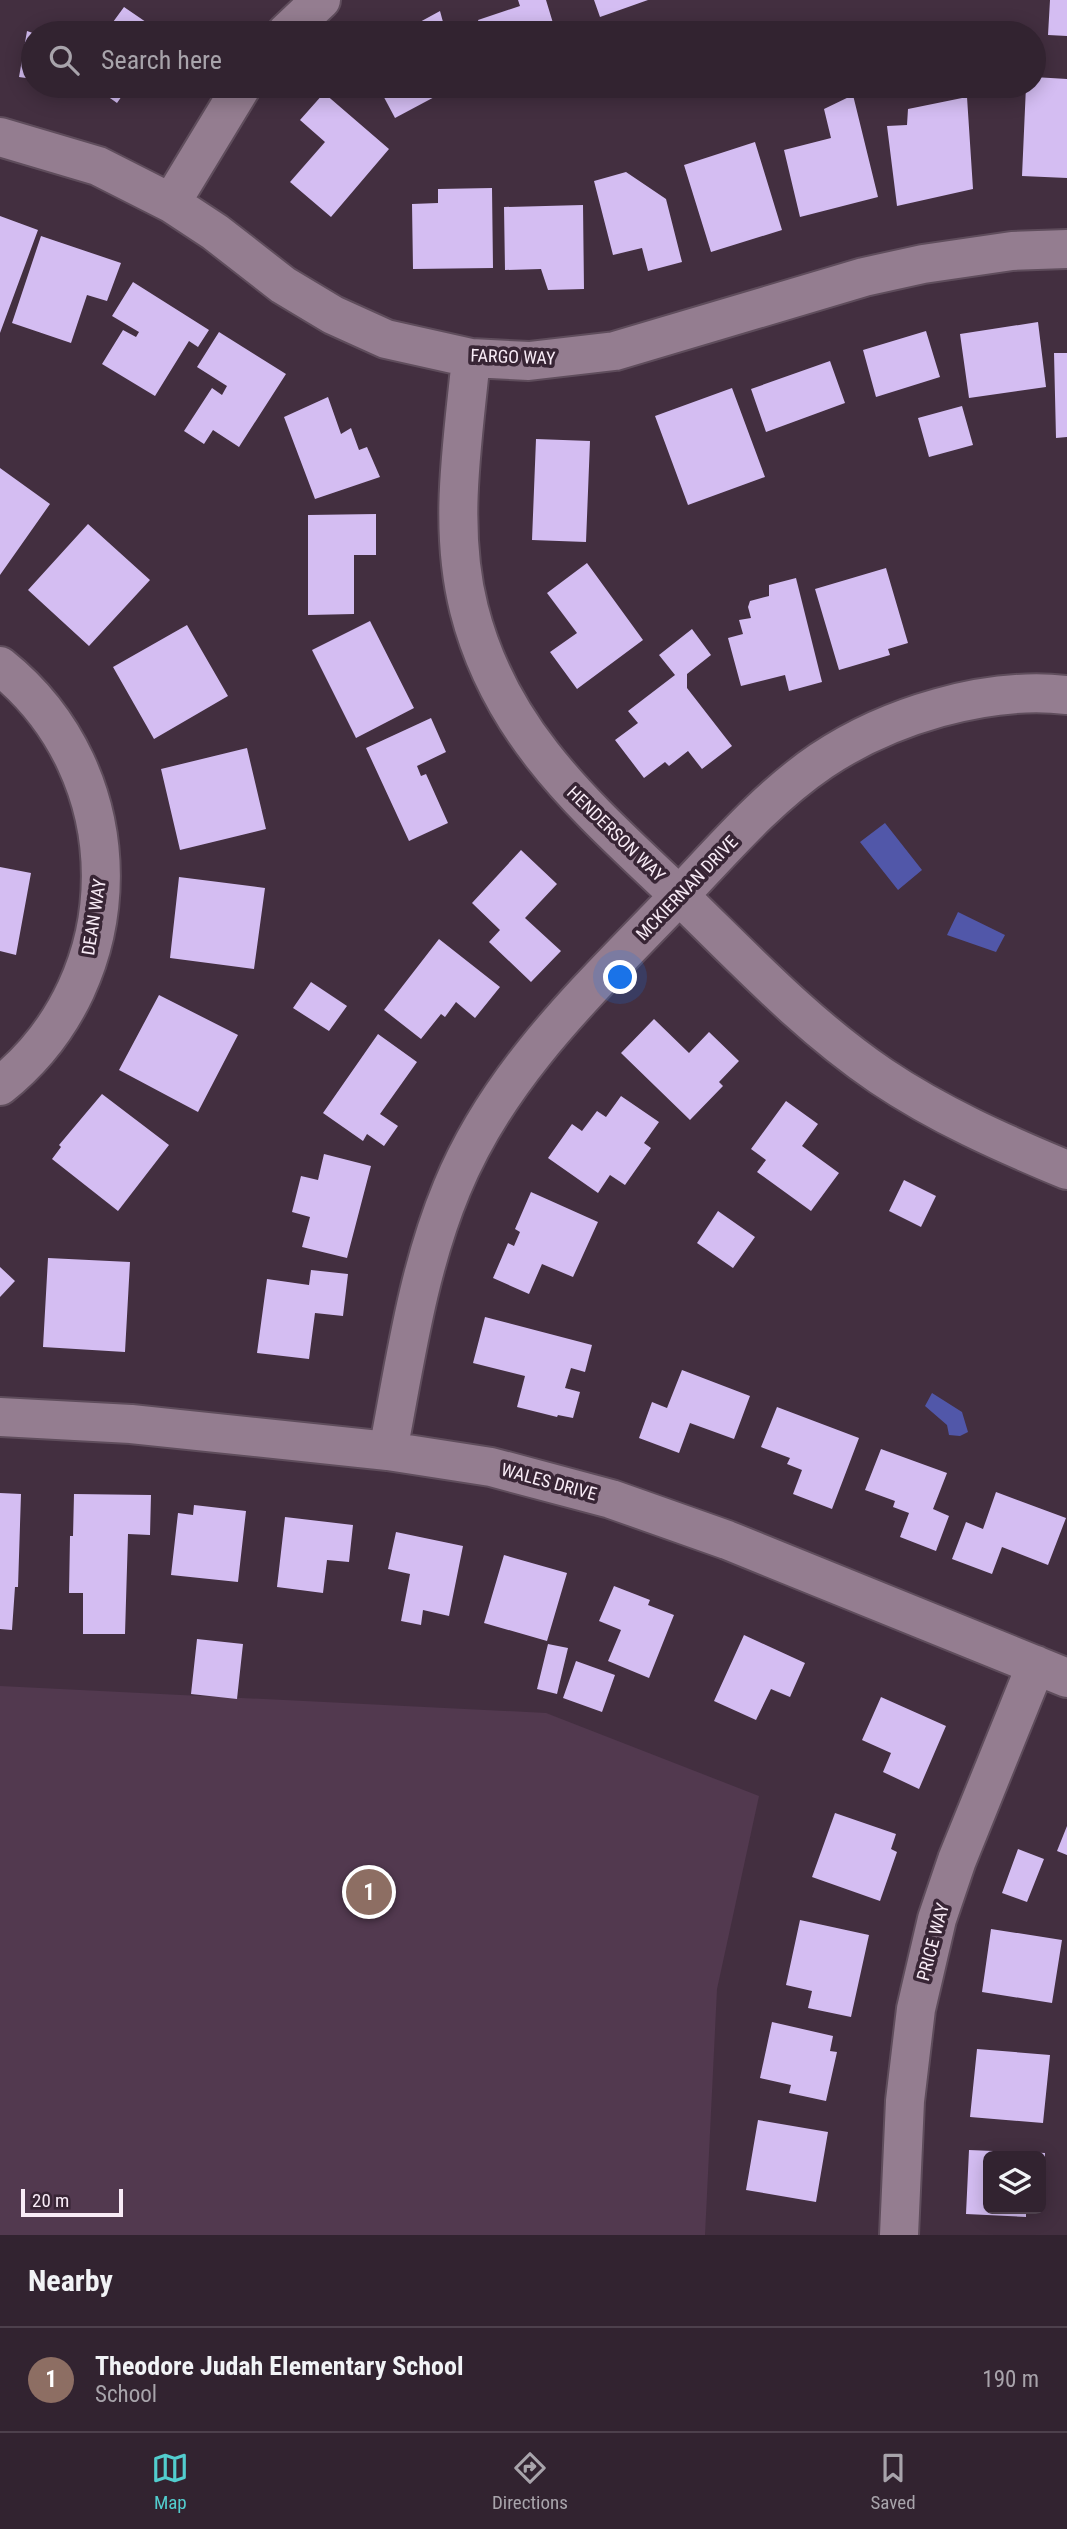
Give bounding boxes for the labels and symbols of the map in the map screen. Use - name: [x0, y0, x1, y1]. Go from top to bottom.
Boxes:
- street label: FARGO WAY: [470, 345, 556, 368]
- street label: HENDERSON WAY: [563, 782, 670, 886]
- street label: MCKIERNAN DRIVE: [632, 831, 742, 944]
- street label: DEAN WAY: [77, 877, 110, 957]
- your location: [603, 960, 637, 994]
- street label: WALES DRIVE: [499, 1459, 599, 1504]
- pin: 1: [346, 1866, 392, 1918]
- street label: PRICE WAY: [912, 1900, 953, 1983]
- scale bar: [21, 2186, 122, 2218]

